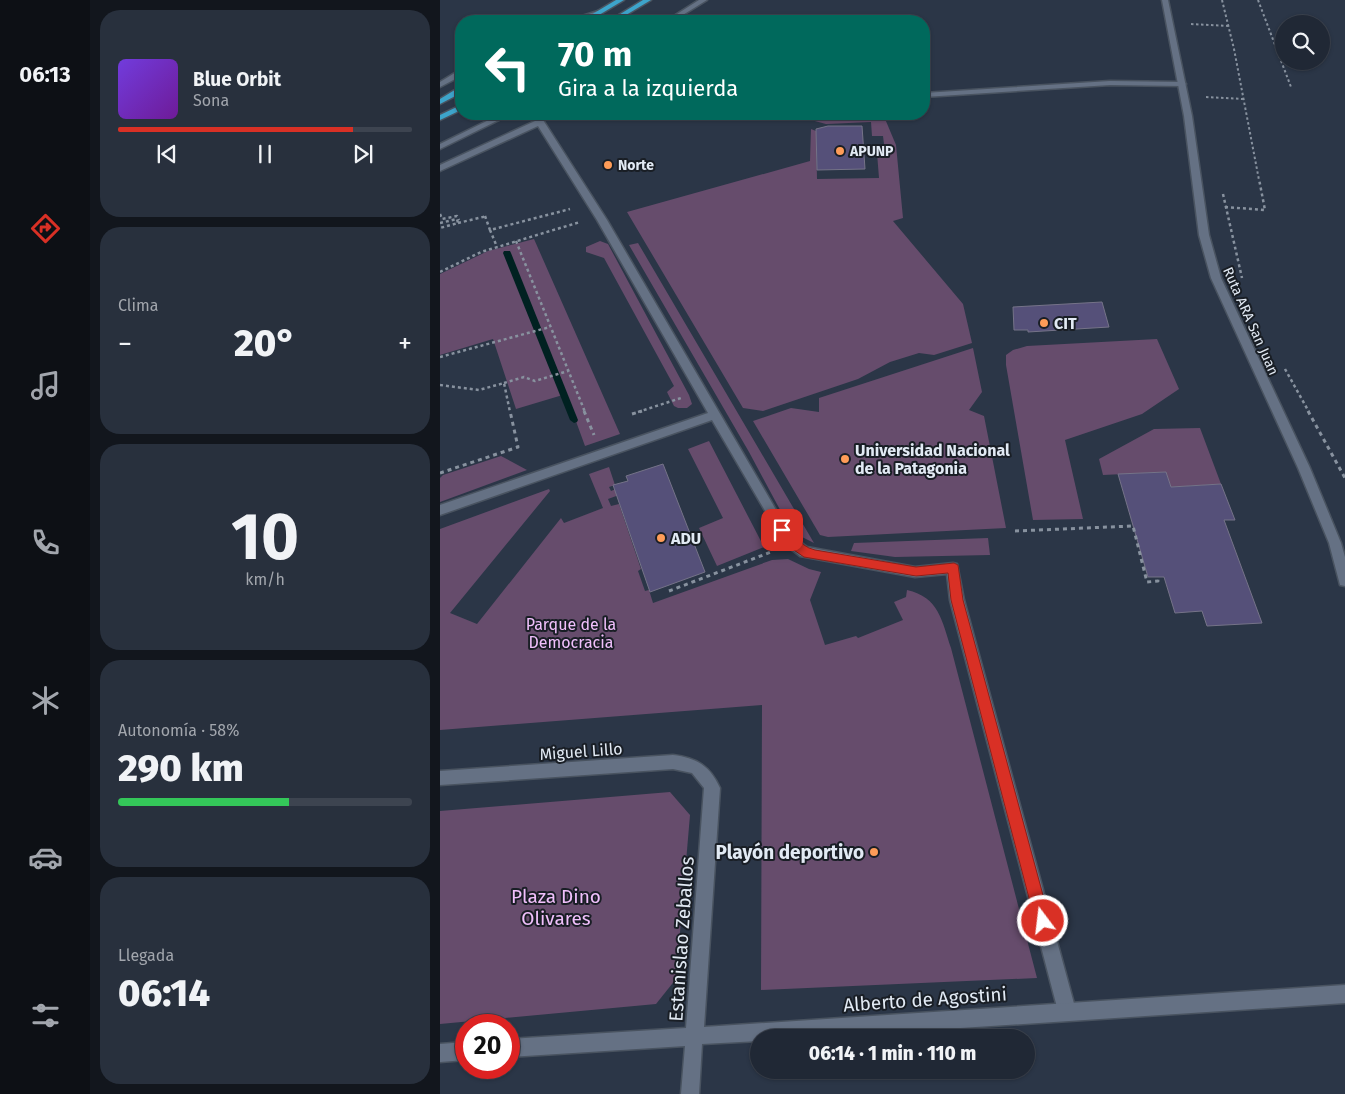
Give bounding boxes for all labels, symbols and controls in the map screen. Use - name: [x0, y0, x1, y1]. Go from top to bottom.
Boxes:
- map controls: [1275, 15, 1330, 70]
- button: search: [1275, 15, 1330, 70]
- text: 70 m: [558, 33, 632, 75]
- icon: left: [475, 35, 540, 100]
- text: 06:13: [19, 61, 71, 88]
- text: Blue Orbit: [193, 68, 281, 91]
- text: Gira a la izquierda: [558, 75, 738, 102]
- text: Sona: [193, 91, 229, 110]
- icon: previous: [153, 140, 181, 168]
- icon: pause: [251, 140, 279, 168]
- icon: next: [349, 140, 377, 168]
- place label: APUNP: [849, 143, 894, 160]
- marker: APUNP: [834, 145, 846, 157]
- place label: Norte: [618, 157, 654, 174]
- marker: Norte: [602, 159, 614, 171]
- icon: directions: [28, 211, 63, 246]
- street label: Ruta ARA San Juan: [1219, 265, 1282, 378]
- text: Clima: [118, 296, 158, 315]
- place label: CIT: [1054, 314, 1077, 333]
- marker: CIT: [1038, 317, 1050, 329]
- text: 20°: [234, 320, 296, 366]
- text: −: [118, 327, 132, 360]
- text: +: [398, 327, 412, 360]
- icon: music: [28, 368, 63, 403]
- place label: Universidad Nacional de la Patagonia: [855, 441, 1010, 478]
- marker: Universidad Nacional de la Patagonia: [839, 453, 851, 465]
- text: 10: [231, 498, 299, 576]
- pin: [761, 509, 803, 551]
- icon: arrive: [768, 516, 796, 544]
- icon: phone: [28, 525, 63, 560]
- place label: ADU: [670, 529, 701, 548]
- marker: ADU: [655, 532, 667, 544]
- text: km/h: [245, 570, 285, 589]
- park label: Parque de la Democracia: [526, 615, 616, 652]
- icon: climate: [28, 683, 63, 718]
- text: Autonomía · 58%: [118, 721, 239, 740]
- street label: Miguel Lillo: [539, 739, 623, 764]
- text: 290 km: [118, 745, 244, 791]
- icon: car: [28, 840, 63, 875]
- place label: Playón deportivo: [716, 841, 864, 864]
- marker: Playón deportivo: [868, 846, 880, 858]
- street label: Estanislao Zeballos: [664, 856, 699, 1022]
- park label: Plaza Dino Olivares: [511, 885, 601, 930]
- position arrow: [1016, 894, 1068, 946]
- text: Llegada: [118, 946, 174, 965]
- text: 06:14: [118, 970, 210, 1016]
- street label: Alberto de Agostini: [842, 982, 1008, 1017]
- icon: filters: [28, 998, 63, 1033]
- speed limit sign: 20: [455, 1014, 520, 1079]
- text: 06:14 · 1 min · 110 m: [809, 1042, 976, 1065]

